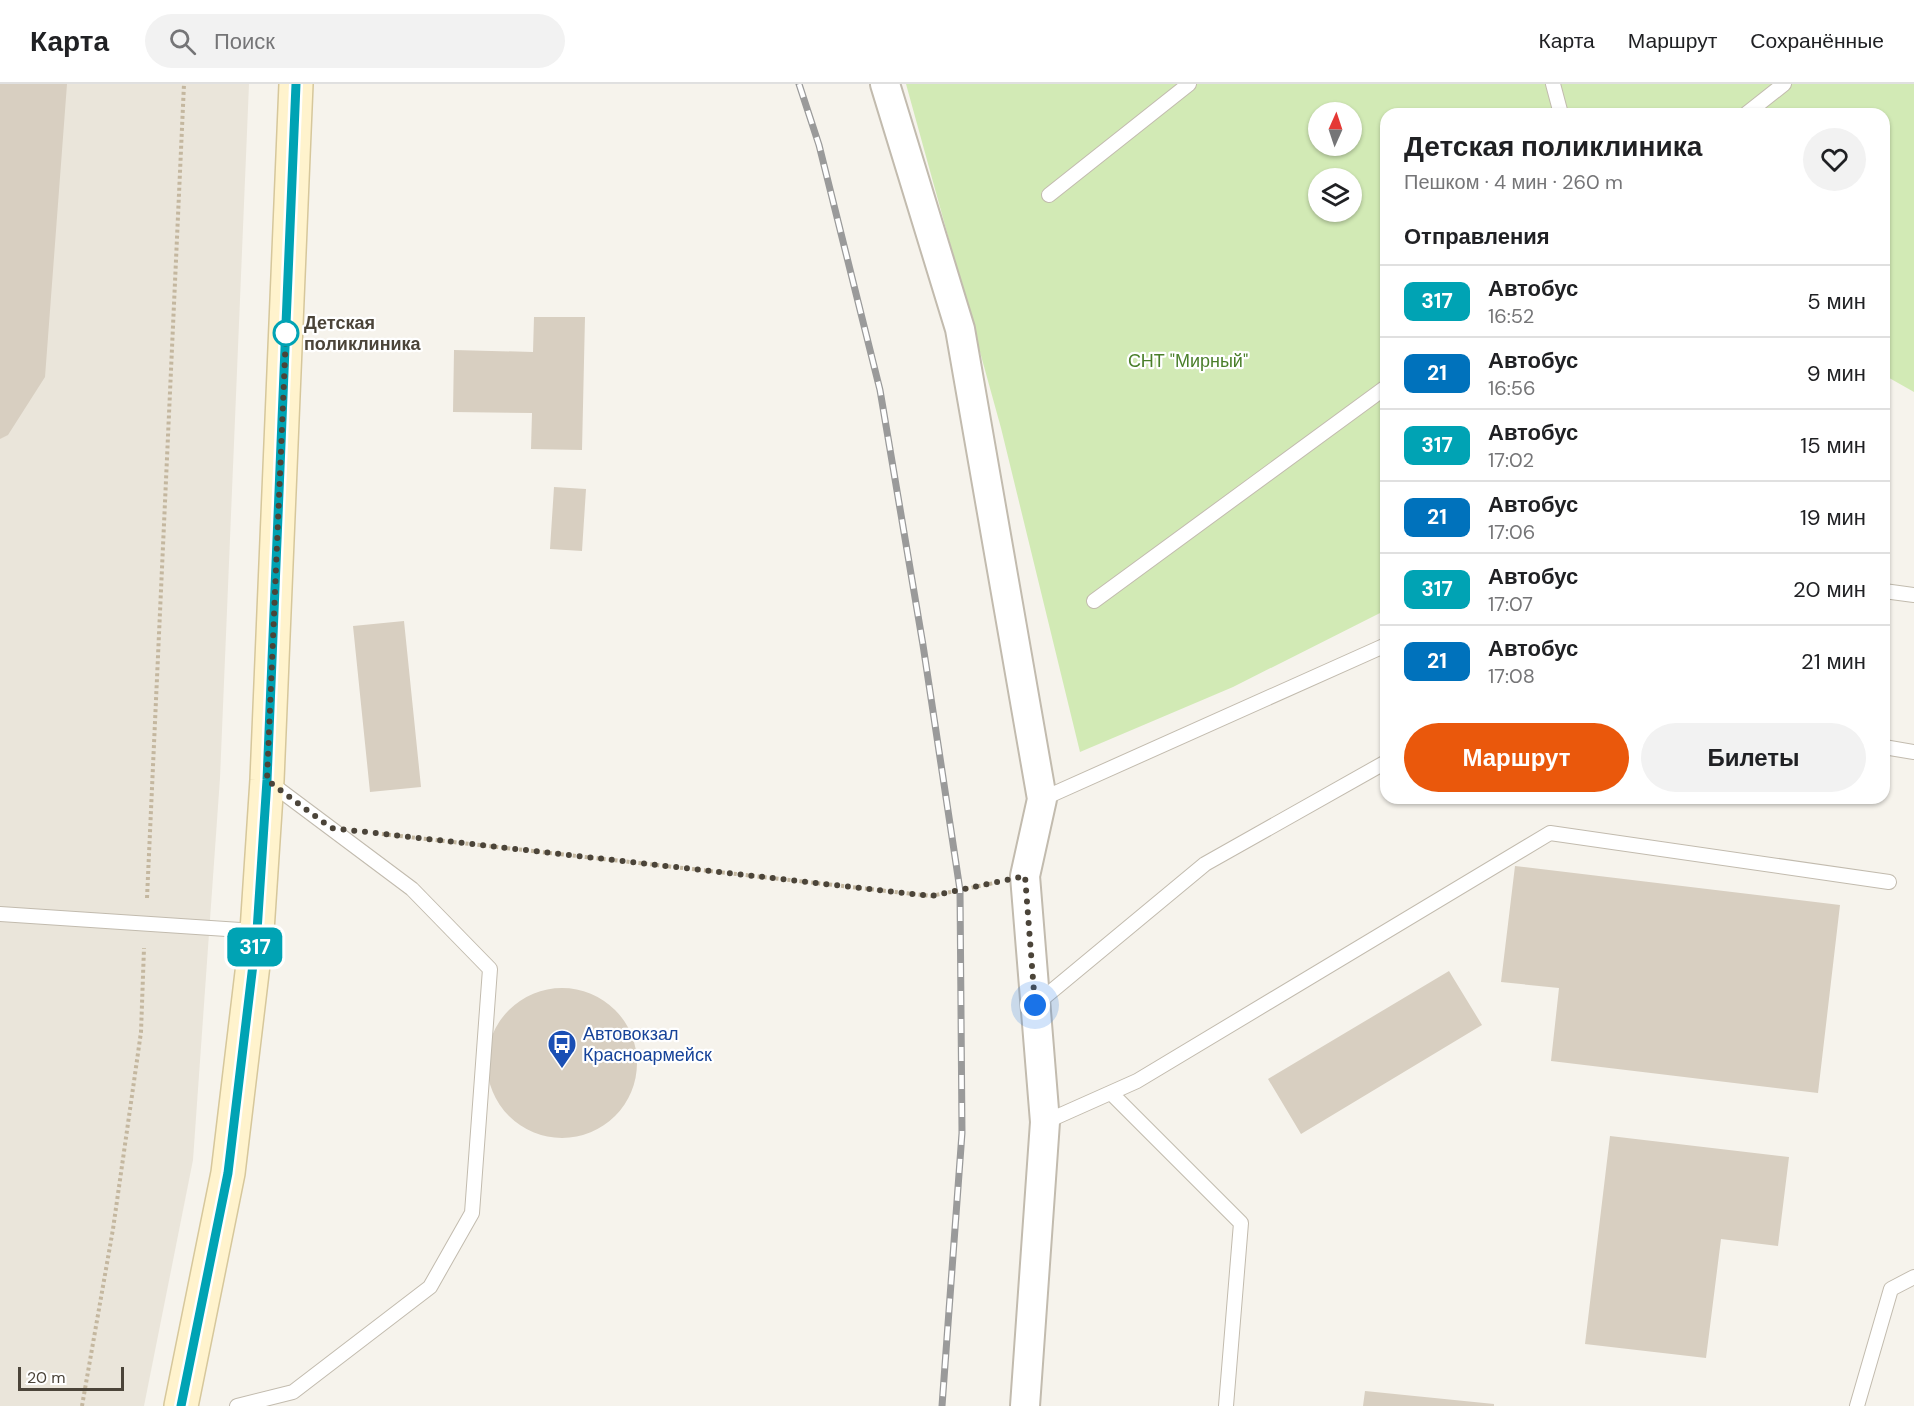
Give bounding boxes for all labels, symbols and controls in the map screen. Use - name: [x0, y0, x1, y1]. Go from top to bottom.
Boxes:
- search box: [145, 14, 565, 68]
- text: Карта: [30, 23, 109, 60]
- icon: search: [166, 25, 199, 58]
- text: Поиск: [214, 27, 275, 56]
- text: Карта: [1539, 27, 1595, 55]
- text: Маршрут: [1628, 27, 1717, 55]
- text: Сохранённые: [1750, 27, 1884, 55]
- north arrow: [1308, 102, 1362, 156]
- map controls: [1308, 102, 1362, 222]
- text: Детская поликлиника: [1404, 128, 1702, 165]
- button: heart: [1803, 128, 1866, 191]
- button: layers: [1308, 168, 1362, 222]
- text: Пешком · 4 мин · 260 m: [1404, 169, 1623, 195]
- text: Отправления: [1404, 222, 1550, 251]
- text: Автобус: [1488, 274, 1578, 303]
- text: 317: [1421, 287, 1453, 315]
- text: 5 мин: [1807, 287, 1866, 316]
- text: 16:52: [1488, 303, 1534, 329]
- place label: Детская поликлиника: [304, 311, 422, 356]
- marker: Детская поликлиника: [273, 320, 299, 346]
- text: Автобус: [1488, 346, 1578, 375]
- park label: СНТ "Мирный": [1128, 349, 1248, 373]
- text: 21: [1427, 359, 1447, 387]
- text: 9 мин: [1807, 359, 1866, 388]
- text: 16:56: [1488, 375, 1536, 401]
- text: Автобус: [1488, 418, 1578, 447]
- text: 317: [1421, 431, 1453, 459]
- text: 15 мин: [1800, 431, 1866, 460]
- text: 17:02: [1488, 447, 1534, 473]
- text: Автобус: [1488, 490, 1578, 519]
- text: 21: [1427, 503, 1447, 531]
- text: 19 мин: [1800, 503, 1866, 532]
- text: 17:06: [1488, 519, 1535, 545]
- text: Автобус: [1488, 562, 1578, 591]
- text: 317: [1421, 575, 1453, 603]
- text: 20 мин: [1793, 575, 1866, 604]
- text: 17:07: [1488, 591, 1533, 617]
- text: Автобус: [1488, 634, 1578, 663]
- text: 21: [1427, 647, 1447, 675]
- text: 21 мин: [1801, 647, 1866, 676]
- text: 17:08: [1488, 663, 1535, 689]
- button: Маршрут: [1404, 723, 1629, 792]
- button: Билеты: [1641, 723, 1866, 792]
- line badge: 317: [220, 928, 290, 966]
- text: 317: [239, 933, 271, 961]
- your location: [1020, 990, 1050, 1020]
- place label: Автовокзал Красноармейск: [583, 1022, 712, 1067]
- bus stop icon: Автовокзал Красноармейск: [546, 1028, 578, 1070]
- scale bar: [18, 1364, 124, 1392]
- text: 20 m: [27, 1367, 66, 1388]

